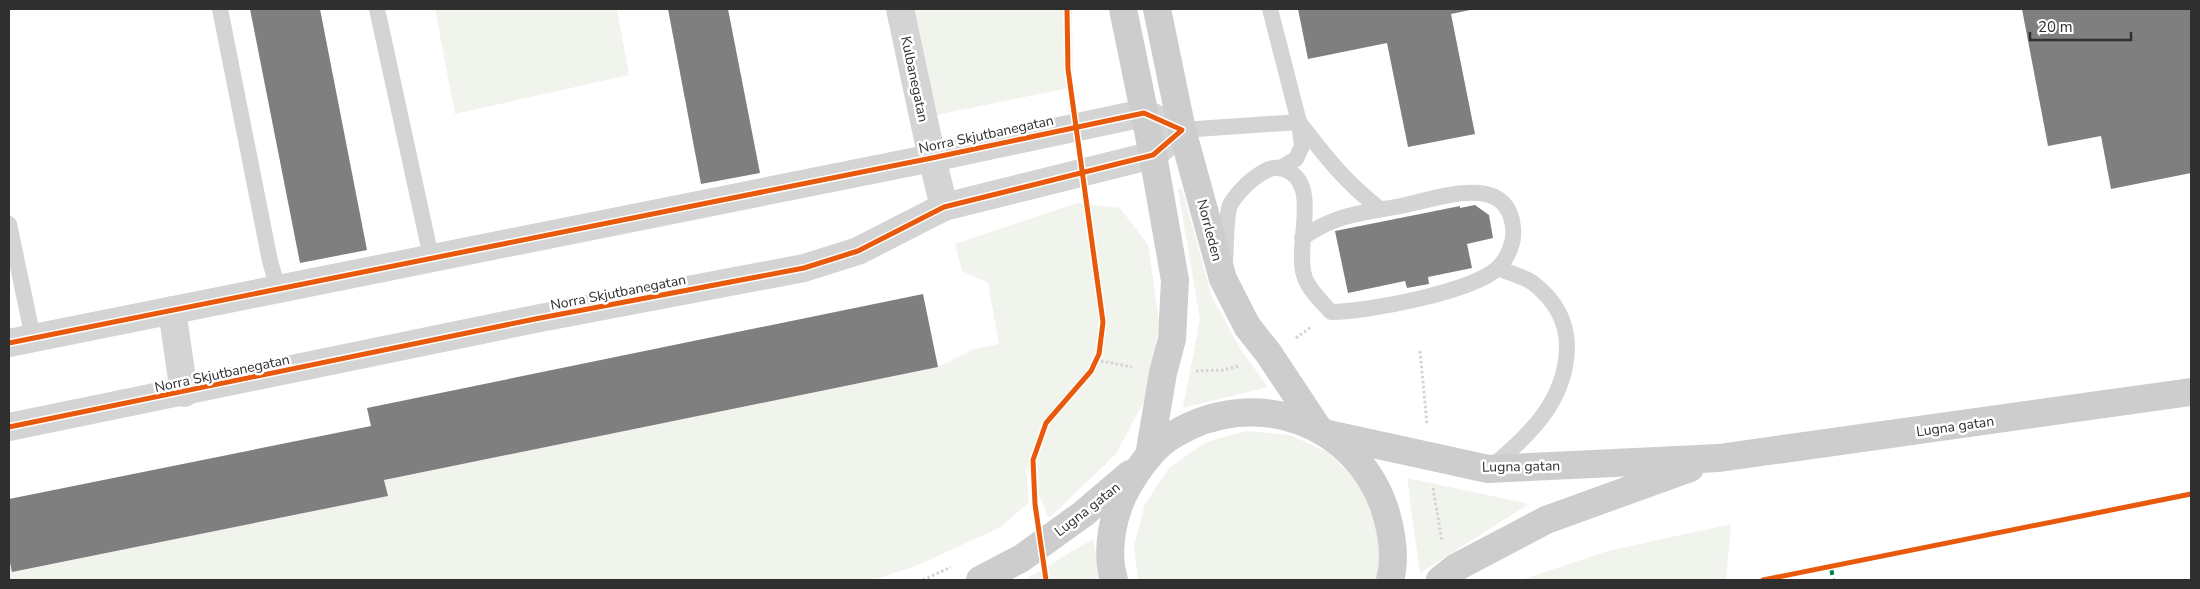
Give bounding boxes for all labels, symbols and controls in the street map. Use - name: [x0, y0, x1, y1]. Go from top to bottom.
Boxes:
- scale bar: [2030, 10, 2131, 42]
- text: 20 m: [2038, 17, 2073, 37]
- street label: Kulbanegatan: [896, 34, 933, 124]
- street label: Norra Skjutbanegatan: [917, 111, 1055, 158]
- street label: Norrleden: [1192, 197, 1227, 263]
- street label: Norra Skjutbanegatan: [549, 270, 687, 315]
- street label: Norra Skjutbanegatan: [153, 350, 291, 397]
- street label: Lugna gatan: [1915, 412, 1995, 441]
- street label: Lugna gatan: [1482, 456, 1560, 477]
- street label: Lugna gatan: [1051, 478, 1124, 541]

